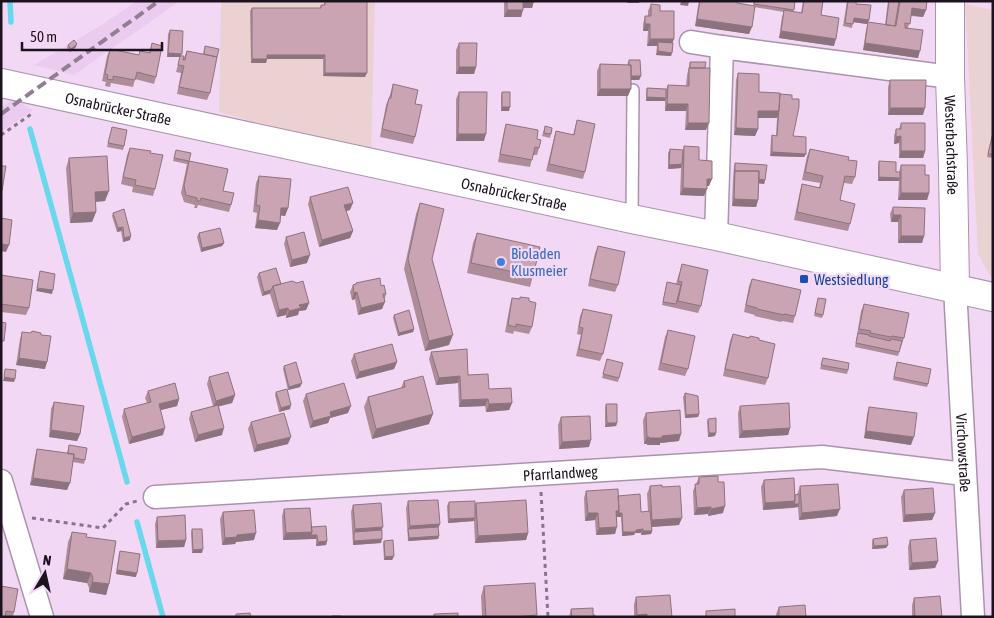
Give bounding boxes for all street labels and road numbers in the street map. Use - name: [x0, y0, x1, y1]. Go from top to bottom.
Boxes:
- street label: Osnabrücker Straße: [64, 89, 173, 128]
- street label: Westerbachstraße: [942, 95, 962, 195]
- street label: Osnabrücker Straße: [460, 174, 569, 213]
- street label: Virchowstraße: [953, 413, 975, 493]
- street label: Pfarrlandweg: [522, 462, 599, 483]

